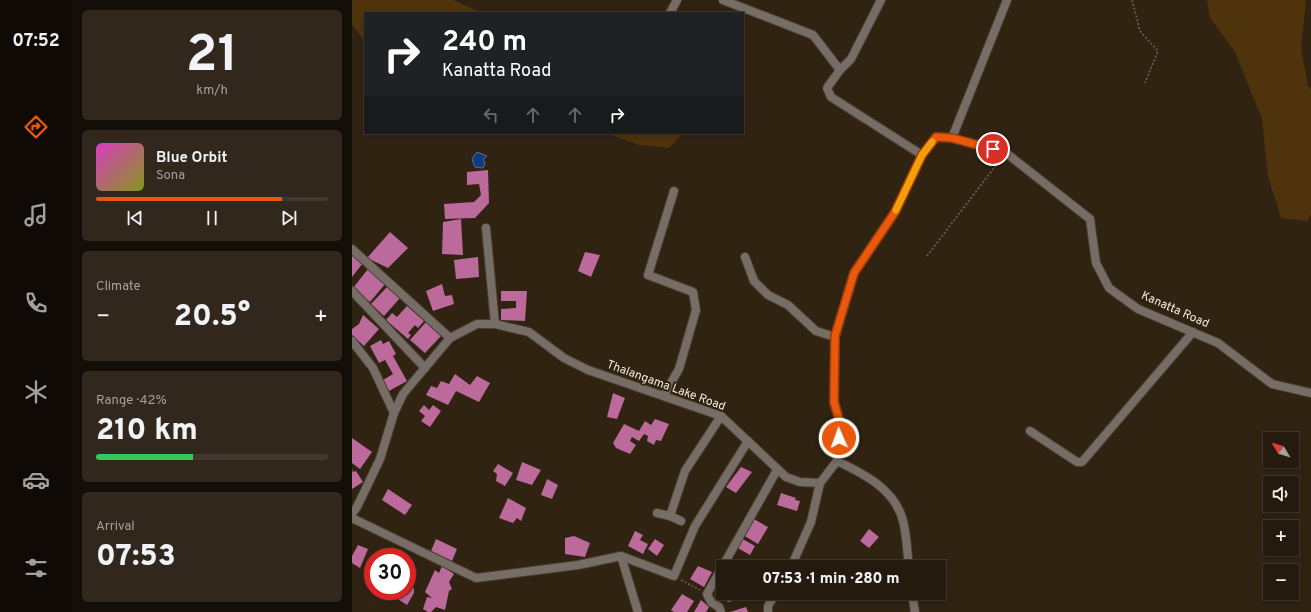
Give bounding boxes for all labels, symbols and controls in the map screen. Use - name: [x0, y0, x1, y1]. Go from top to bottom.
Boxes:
- text: 21: [186, 24, 238, 90]
- text: 240 m: [442, 25, 527, 61]
- icon: right: [376, 28, 428, 80]
- text: 07:52: [12, 30, 60, 53]
- text: Kanatta Road: [442, 60, 551, 83]
- text: km/h: [196, 83, 228, 99]
- icon: left: [480, 104, 502, 126]
- icon: ahead: [522, 104, 544, 126]
- icon: ahead: [564, 104, 586, 126]
- icon: right: [606, 104, 628, 126]
- icon: directions: [22, 113, 50, 141]
- pin: [976, 132, 1010, 166]
- icon: arrive: [982, 138, 1004, 160]
- text: Blue Orbit: [156, 149, 227, 168]
- text: Sona: [156, 168, 185, 184]
- icon: music: [22, 201, 50, 229]
- icon: previous: [124, 207, 146, 229]
- icon: pause: [201, 207, 223, 229]
- icon: next: [278, 207, 300, 229]
- text: Climate: [96, 279, 141, 295]
- street label: Kanatta Road: [1138, 288, 1212, 332]
- icon: phone: [22, 289, 50, 317]
- text: 20.5°: [174, 299, 250, 336]
- text: −: [96, 304, 110, 331]
- text: +: [314, 304, 328, 331]
- street label: Thalangama Lake Road: [604, 357, 728, 415]
- icon: climate: [22, 378, 50, 406]
- text: Range · 42%: [96, 393, 167, 409]
- text: 210 km: [96, 413, 198, 450]
- position arrow: [818, 417, 860, 459]
- north arrow: [1263, 432, 1299, 468]
- map controls: [1263, 432, 1299, 600]
- icon: car: [22, 466, 50, 494]
- button: sound: [1263, 476, 1299, 512]
- text: Arrival: [96, 519, 135, 535]
- button: +: [1263, 520, 1299, 556]
- text: 07:53: [96, 539, 176, 576]
- speed limit sign: 30: [364, 548, 416, 600]
- icon: filters: [22, 554, 50, 582]
- button: −: [1263, 564, 1299, 600]
- text: 07:53 · 1 min · 280 m: [762, 570, 900, 589]

